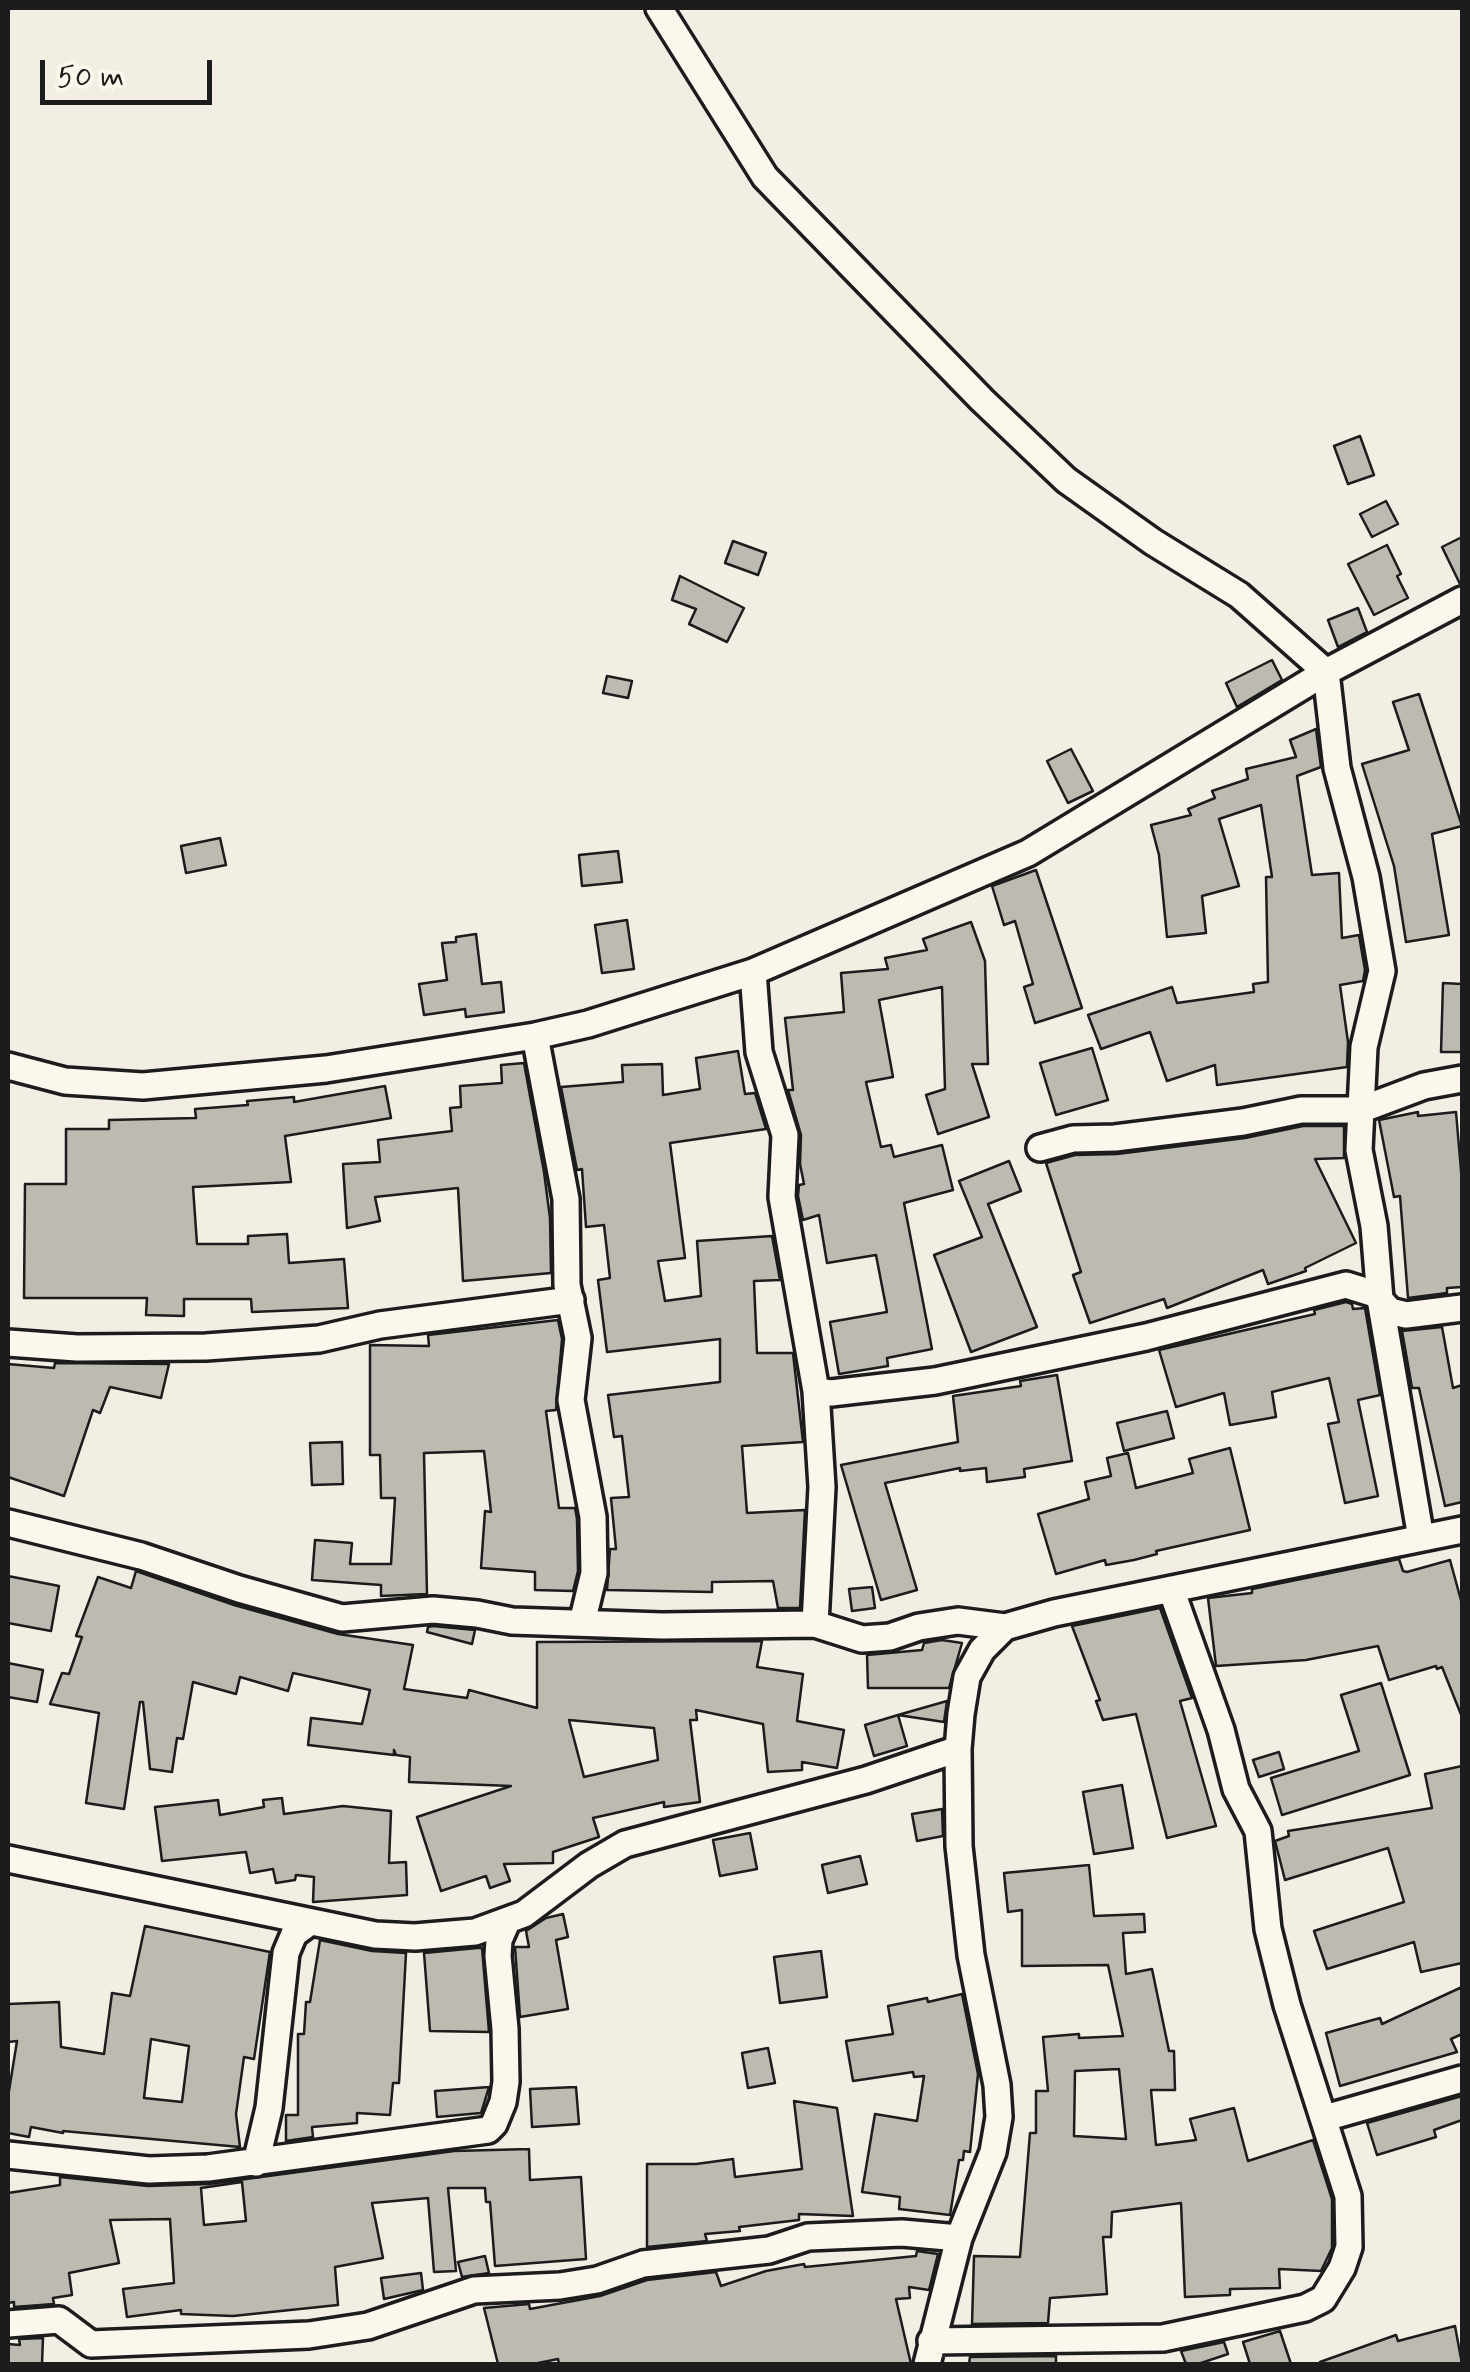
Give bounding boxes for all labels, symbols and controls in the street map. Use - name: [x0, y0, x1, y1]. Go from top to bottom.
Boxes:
- scale bar: [45, 40, 218, 102]
- text: 50 m: [57, 58, 124, 97]

